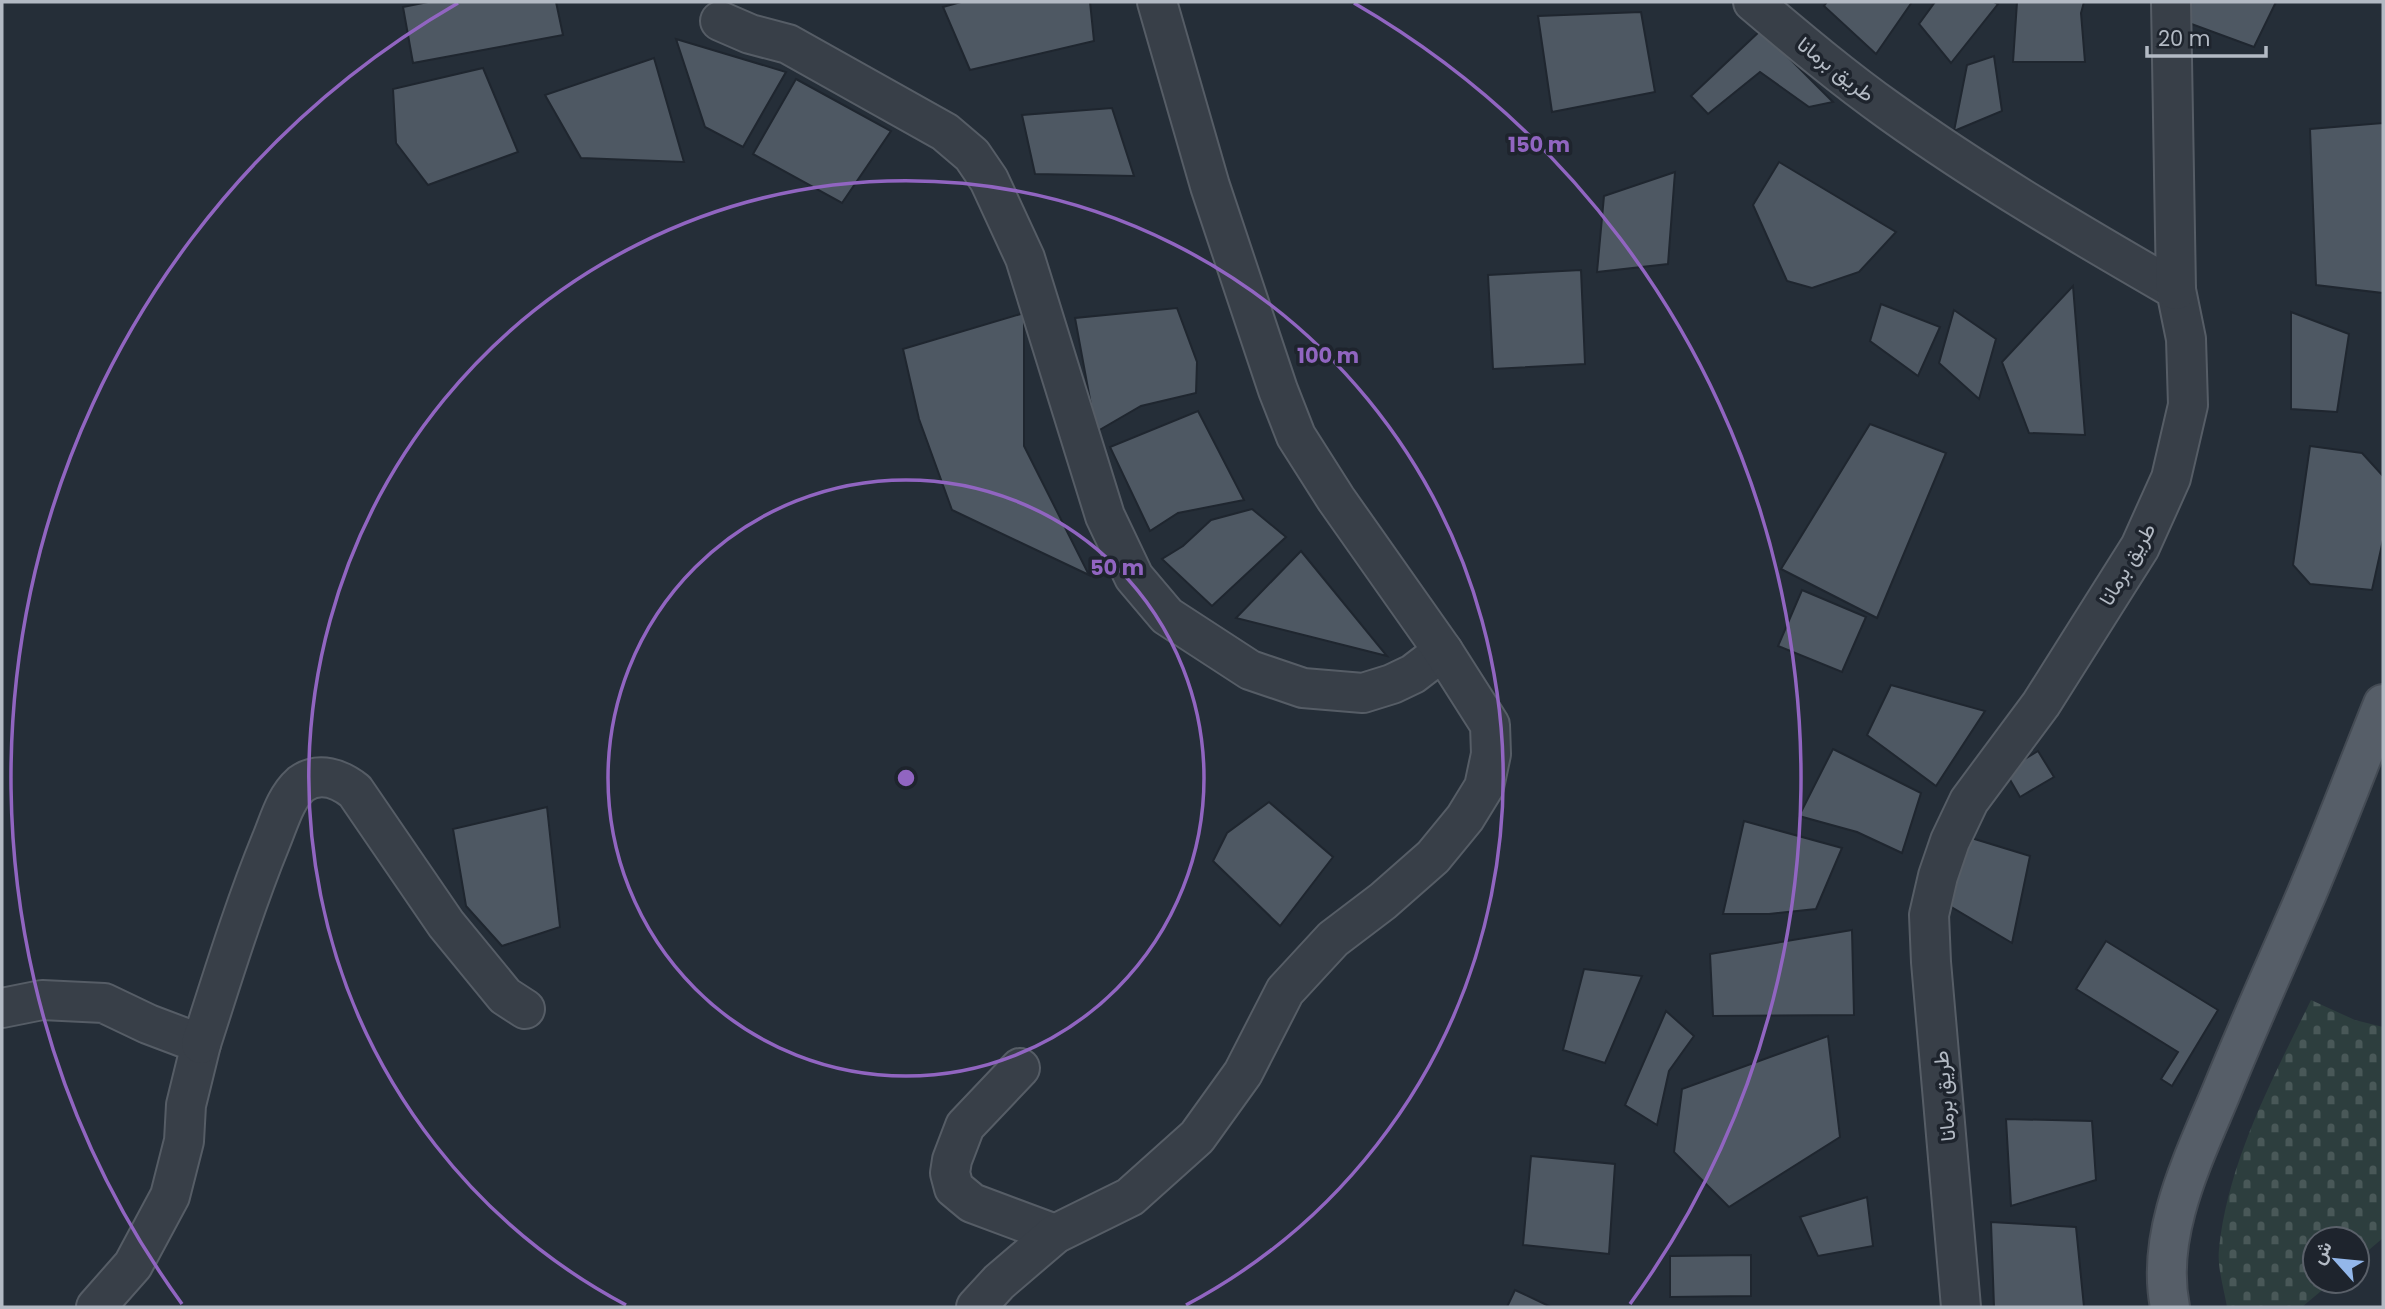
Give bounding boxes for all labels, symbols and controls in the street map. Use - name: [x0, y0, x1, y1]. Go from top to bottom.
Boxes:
- scale bar: [2147, 14, 2266, 58]
- text: 20 m: [2158, 24, 2211, 53]
- street label: طريق برمانا: [1791, 30, 1881, 108]
- text: 150 m: [1508, 130, 1570, 159]
- text: 100 m: [1297, 341, 1359, 370]
- street label: طريق برمانا: [2092, 517, 2162, 611]
- text: 50 m: [1090, 553, 1144, 582]
- centre of rings: [894, 766, 918, 790]
- street label: طريق برمانا: [1926, 1049, 1962, 1143]
- north arrow: [2301, 1225, 2371, 1295]
- text: ش: [2304, 1236, 2339, 1269]

